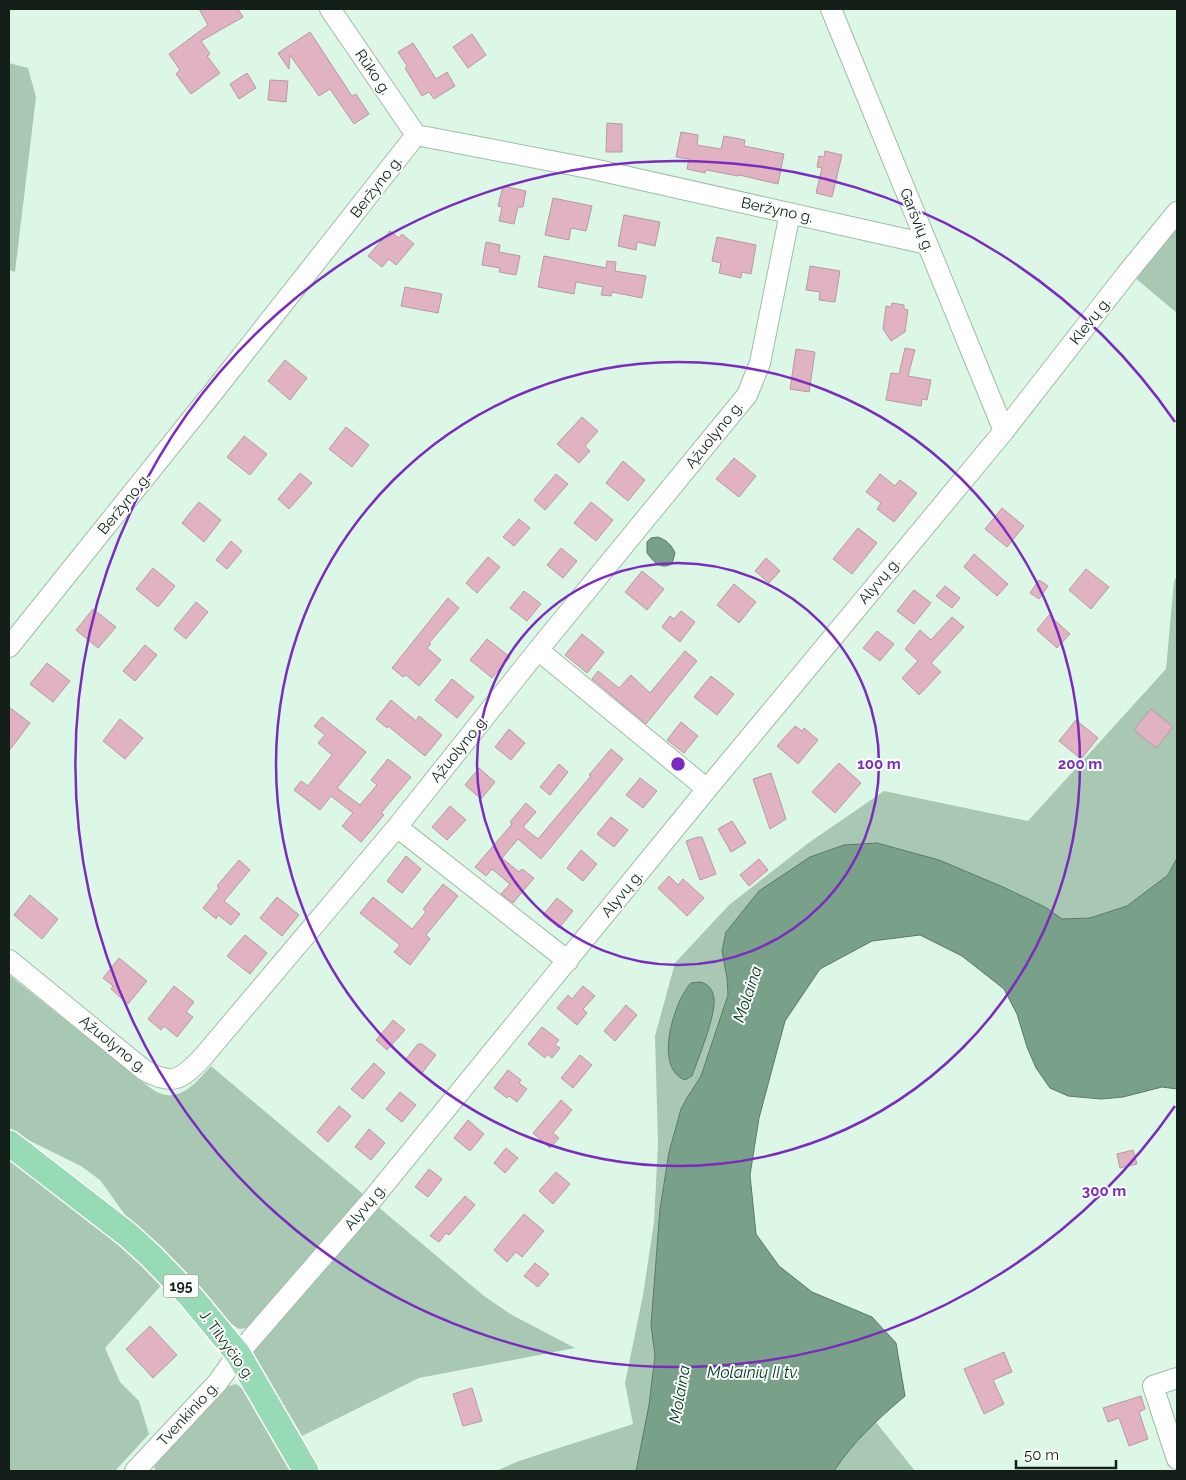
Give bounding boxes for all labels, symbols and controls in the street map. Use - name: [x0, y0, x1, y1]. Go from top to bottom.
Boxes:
- street label: Rūko g.: [351, 46, 395, 98]
- street label: Beržyno g.: [346, 153, 406, 221]
- street label: Garšvių g.: [896, 185, 938, 255]
- street label: Beržyno g.: [739, 194, 815, 226]
- street label: Klevų g.: [1066, 294, 1114, 348]
- street label: Ąžuolyno g.: [682, 398, 746, 472]
- street label: Beržyno g.: [94, 470, 154, 538]
- street label: Alyvų g.: [854, 554, 904, 608]
- street label: Ąžuolyno g.: [427, 712, 491, 786]
- centre of rings: [669, 755, 687, 773]
- text: 100 m: [857, 755, 901, 773]
- text: 200 m: [1058, 755, 1102, 773]
- street label: Alyvų g.: [598, 867, 646, 921]
- water label: Molaina: [729, 963, 766, 1025]
- street label: Ąžuolyno g.: [76, 1012, 150, 1076]
- street label: Alyvų g.: [340, 1180, 390, 1234]
- text: 300 m: [1082, 1182, 1126, 1200]
- road number: 195: [164, 1274, 198, 1298]
- street label: J. Tilvyčio g.: [196, 1307, 258, 1383]
- water label: Molaina: [665, 1363, 694, 1424]
- water label: Molainių II tv.: [707, 1363, 799, 1382]
- street label: Tvenkinio g.: [154, 1378, 222, 1450]
- scale bar: [1016, 1438, 1116, 1470]
- text: 50 m: [1024, 1446, 1059, 1464]

